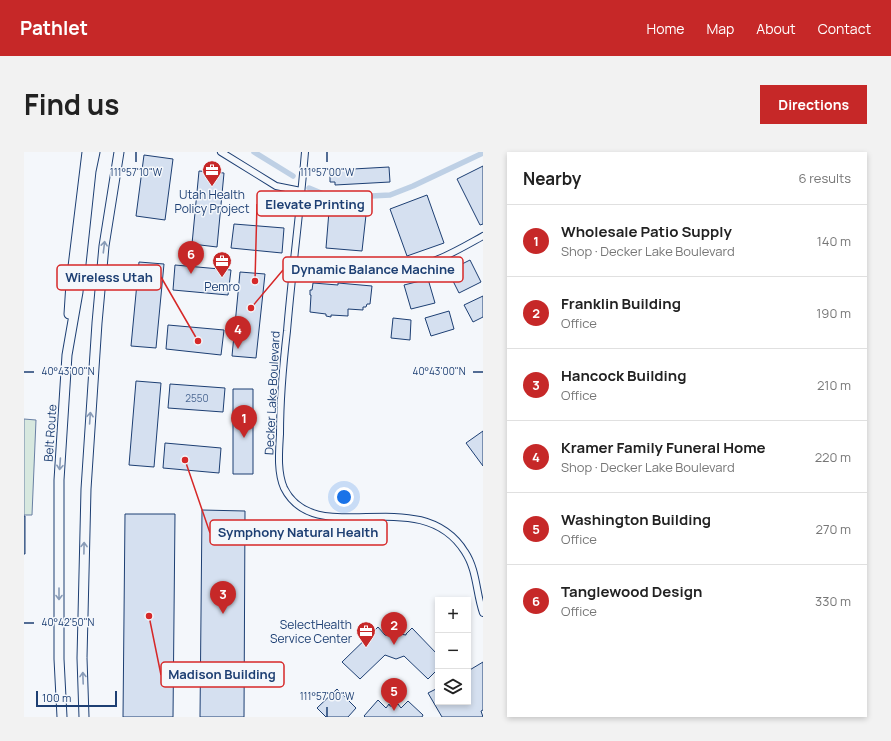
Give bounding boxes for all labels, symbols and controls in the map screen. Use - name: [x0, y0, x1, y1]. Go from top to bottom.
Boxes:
- text: Pathlet: [20, 15, 88, 41]
- text: Home: [647, 19, 684, 38]
- text: Map: [706, 19, 734, 38]
- text: About: [756, 19, 796, 38]
- text: Contact: [818, 19, 871, 38]
- text: Find us: [24, 85, 119, 123]
- button: Directions: [760, 85, 867, 124]
- office icon: Utah Health Policy Project: [201, 159, 223, 187]
- text: 111°57'10"W: [110, 165, 163, 179]
- text: 111°57'00"W: [300, 165, 355, 179]
- text: Nearby: [523, 167, 581, 190]
- text: 6 results: [799, 169, 851, 187]
- place label: Utah Health Policy Project: [174, 186, 250, 217]
- callout: Elevate Printing: [257, 191, 372, 216]
- text: Elevate Printing: [265, 195, 365, 213]
- text: Wholesale Patio Supply: [561, 221, 732, 242]
- text: 1: [533, 232, 539, 250]
- text: 140 m: [817, 232, 851, 250]
- one-way arrow: [100, 241, 108, 254]
- pin: 6: [178, 241, 204, 274]
- text: Shop · Decker Lake Boulevard: [561, 242, 735, 260]
- office icon: Pemro: [211, 250, 233, 278]
- callout: Dynamic Balance Machine: [283, 257, 463, 282]
- text: Dynamic Balance Machine: [291, 260, 455, 278]
- callout: Wireless Utah: [57, 265, 161, 290]
- text: Wireless Utah: [65, 268, 153, 286]
- place label: Pemro: [204, 278, 240, 295]
- text: Franklin Building: [561, 293, 681, 314]
- text: 2: [532, 304, 540, 322]
- text: 190 m: [816, 304, 851, 322]
- text: Office: [561, 314, 597, 332]
- pin: 4: [225, 316, 251, 349]
- street label: Decker Lake Boulevard: [260, 331, 284, 455]
- text: 40°43'00"N: [41, 364, 95, 378]
- text: 40°43'00"N: [412, 364, 466, 378]
- text: Hancock Building: [561, 365, 686, 386]
- text: 3: [532, 376, 540, 394]
- text: 210 m: [817, 376, 851, 394]
- text: Office: [561, 386, 597, 404]
- house number: 2550: [185, 391, 209, 405]
- street label: Belt Route: [40, 404, 60, 462]
- pin: 1: [231, 405, 257, 438]
- one-way arrow: [87, 412, 94, 425]
- text: Kramer Family Funeral Home: [561, 437, 766, 458]
- text: 4: [532, 448, 540, 466]
- text: 220 m: [815, 448, 851, 466]
- one-way arrow: [56, 457, 64, 470]
- text: Shop · Decker Lake Boulevard: [561, 458, 735, 476]
- your location: [334, 487, 354, 507]
- text: Washington Building: [561, 509, 711, 530]
- callout: Symphony Natural Health: [210, 520, 387, 545]
- text: 5: [532, 520, 540, 538]
- text: 270 m: [816, 520, 851, 538]
- text: Symphony Natural Health: [218, 523, 378, 541]
- text: Office: [561, 530, 597, 548]
- one-way arrow: [80, 542, 88, 555]
- pin: 3: [210, 581, 236, 614]
- text: Tanglewood Design: [561, 581, 702, 602]
- one-way arrow: [55, 587, 63, 600]
- text: 6: [532, 592, 540, 610]
- text: 330 m: [815, 592, 851, 610]
- map controls: [435, 597, 471, 705]
- button: +: [435, 597, 471, 633]
- text: Office: [561, 602, 597, 620]
- pin: 2: [381, 612, 407, 645]
- text: 40°42'50"N: [42, 615, 95, 629]
- place label: SelectHealth Service Center: [270, 616, 353, 647]
- office icon: SelectHealth Service Center: [355, 620, 377, 648]
- button: −: [435, 633, 471, 669]
- callout: Madison Building: [161, 662, 284, 687]
- text: Madison Building: [168, 665, 276, 683]
- button: layers: [435, 669, 471, 705]
- one-way arrow: [79, 672, 86, 685]
- pin: 5: [381, 678, 407, 711]
- scale bar: [36, 689, 117, 708]
- text: 111°57'00"W: [300, 689, 355, 703]
- text: 100 m: [42, 690, 71, 705]

